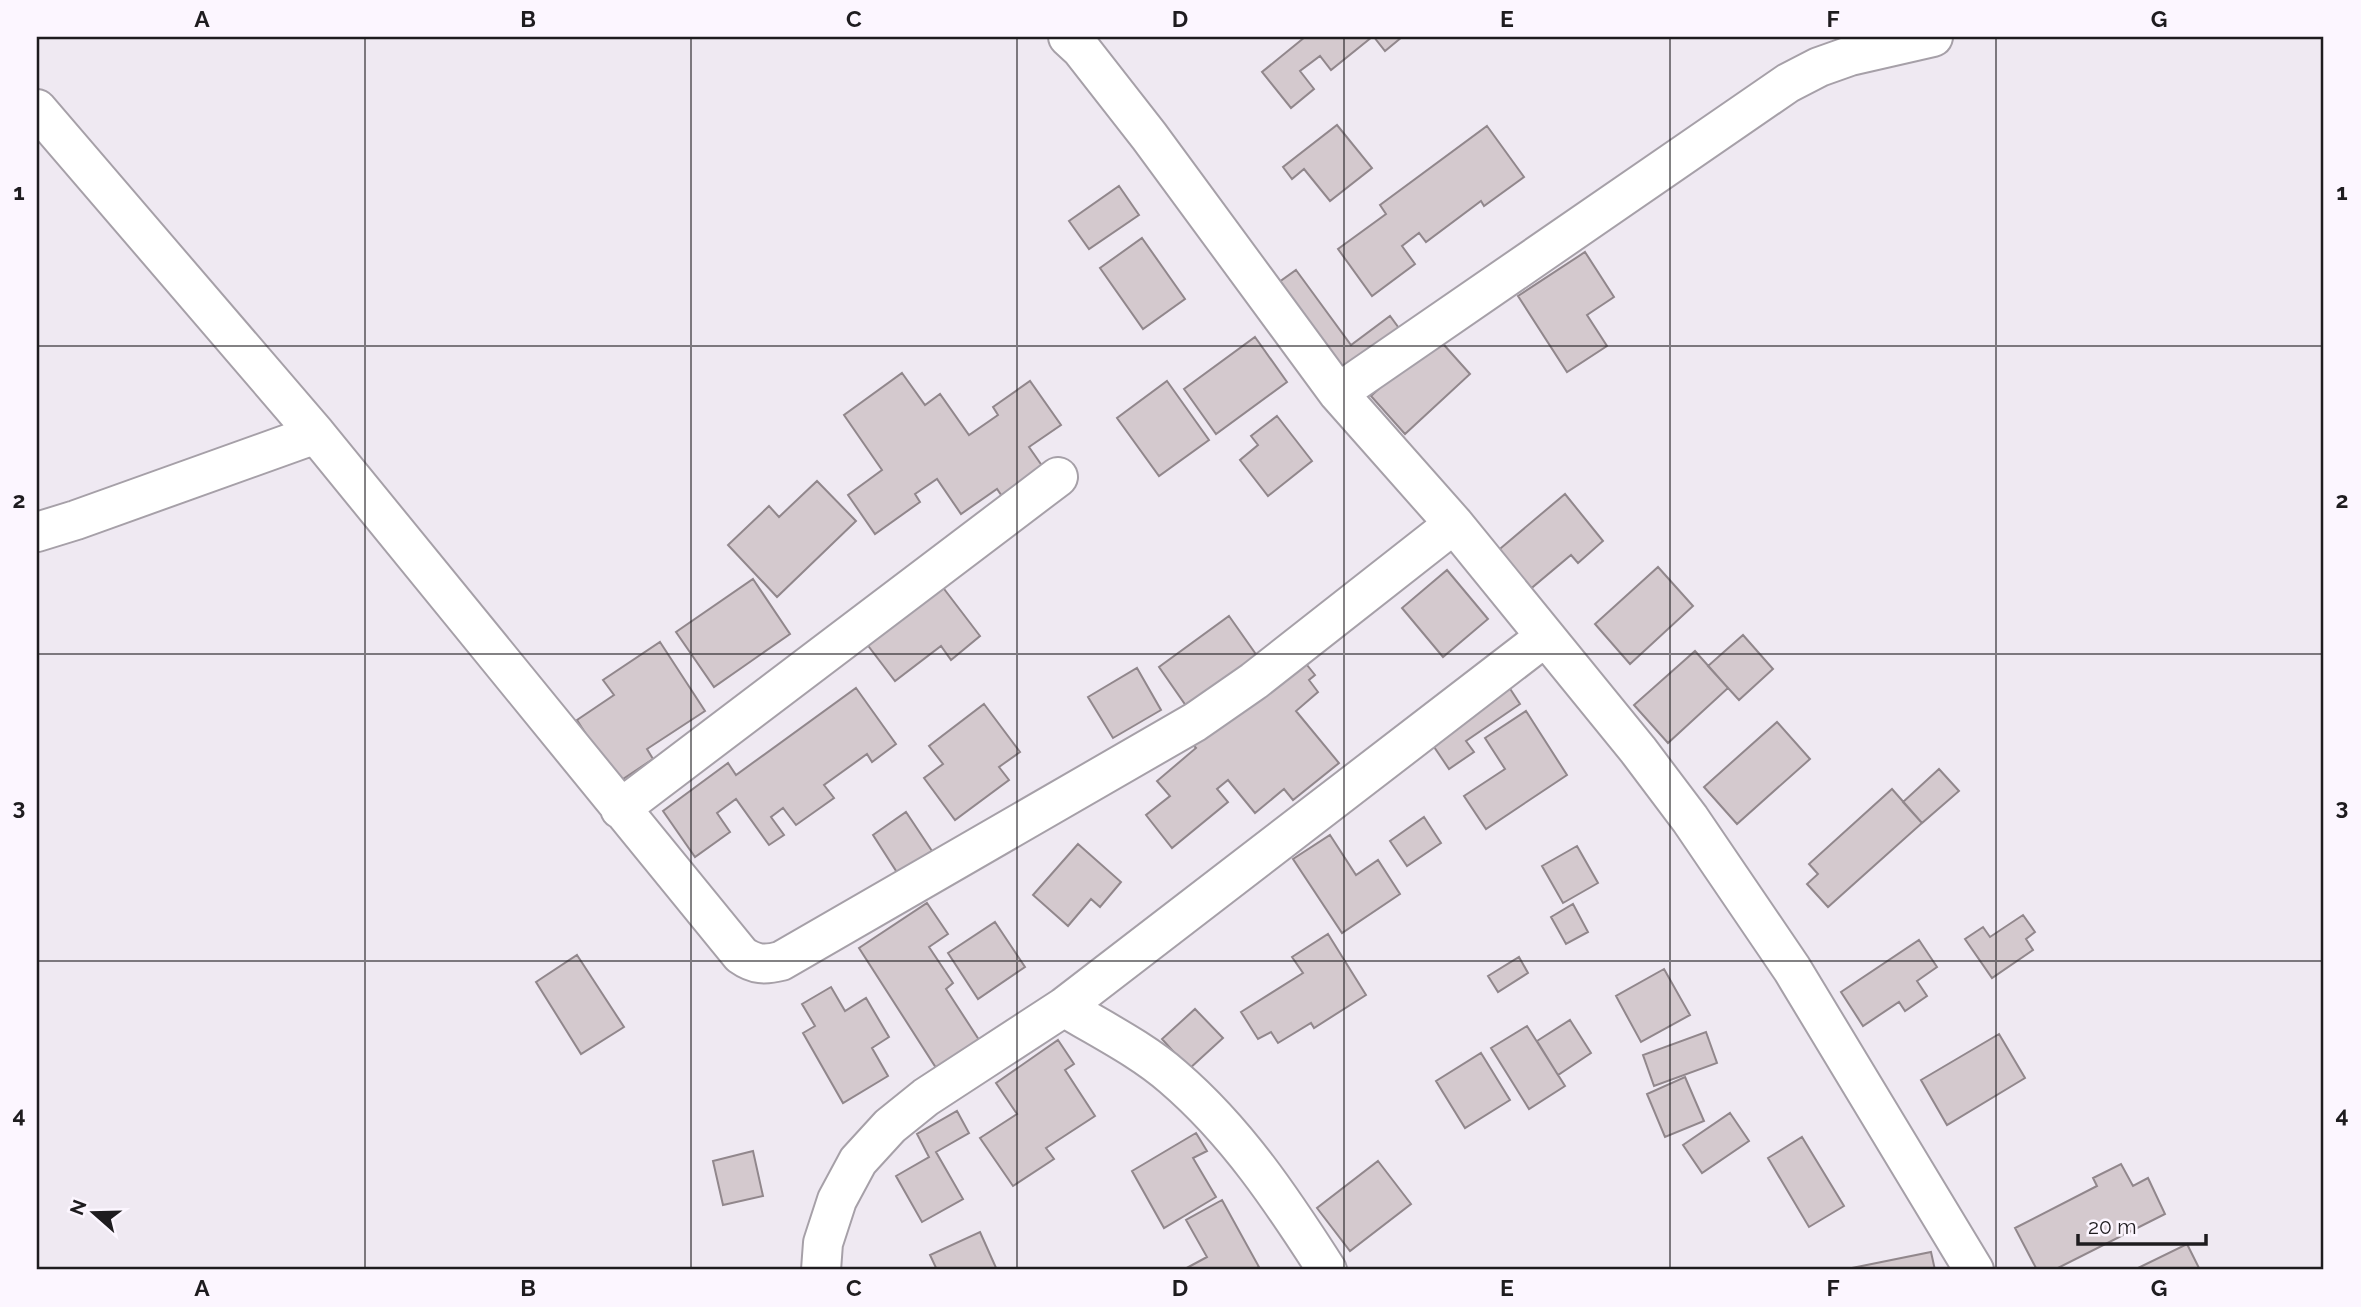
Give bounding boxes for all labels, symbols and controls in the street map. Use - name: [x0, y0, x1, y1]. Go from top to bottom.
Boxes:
- text: A: [194, 5, 210, 32]
- text: B: [520, 5, 536, 32]
- text: C: [846, 5, 862, 32]
- text: D: [1172, 5, 1188, 32]
- text: E: [1500, 5, 1514, 32]
- text: F: [1826, 5, 1840, 32]
- text: G: [2151, 5, 2167, 32]
- text: 1: [13, 178, 25, 205]
- text: 1: [2336, 178, 2348, 205]
- text: 2: [13, 486, 25, 513]
- text: 2: [2336, 486, 2348, 513]
- text: 3: [13, 793, 25, 820]
- text: 3: [2336, 793, 2348, 820]
- text: 4: [12, 1101, 26, 1128]
- text: 4: [2335, 1101, 2349, 1128]
- north arrow: [60, 1178, 130, 1248]
- text: N: [65, 1197, 91, 1218]
- scale bar: [2078, 1202, 2205, 1246]
- text: 20 m: [2088, 1214, 2136, 1239]
- text: A: [194, 1274, 210, 1301]
- text: B: [520, 1274, 536, 1301]
- text: C: [846, 1274, 862, 1301]
- text: D: [1172, 1274, 1188, 1301]
- text: E: [1500, 1274, 1514, 1301]
- text: F: [1826, 1274, 1840, 1301]
- text: G: [2151, 1274, 2167, 1301]

